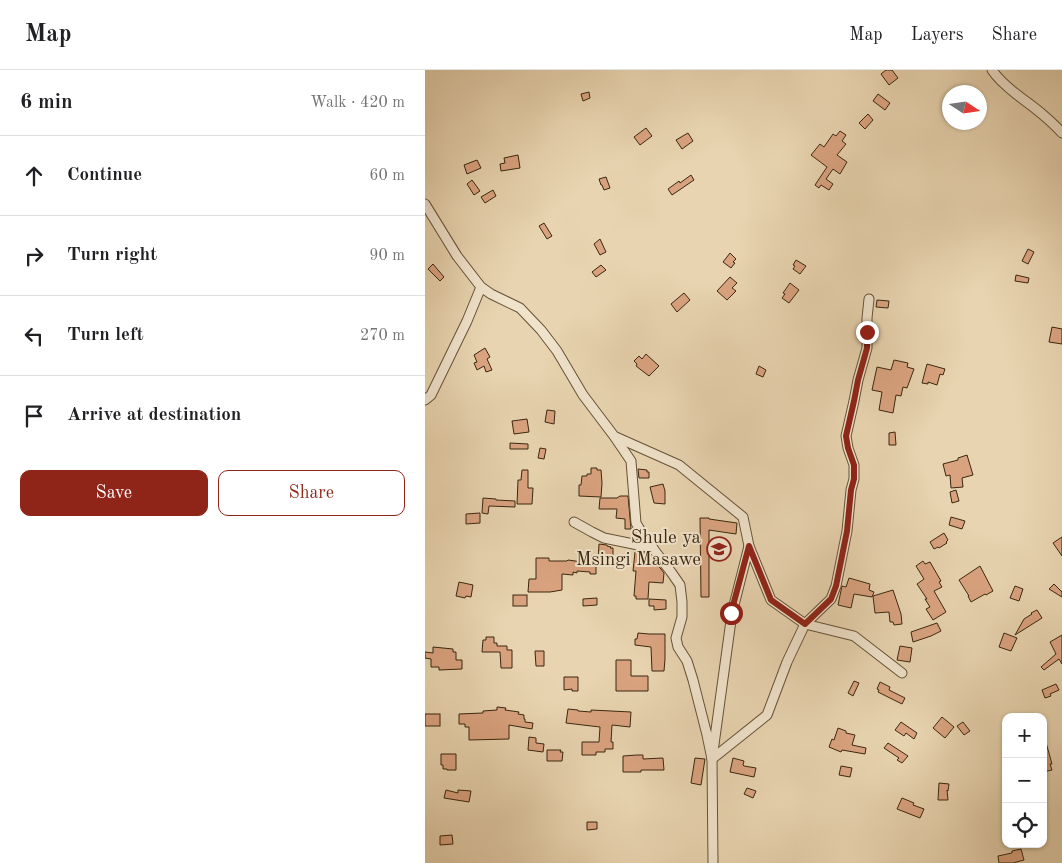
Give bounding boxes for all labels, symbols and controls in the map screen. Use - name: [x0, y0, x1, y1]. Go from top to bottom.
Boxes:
- text: Map: [25, 23, 72, 47]
- text: Map: [849, 26, 883, 44]
- text: Layers: [911, 26, 963, 44]
- text: Share: [991, 26, 1037, 44]
- north arrow: [942, 85, 987, 130]
- text: 6 min: [20, 92, 73, 113]
- text: Walk · 420 m: [310, 95, 405, 111]
- icon: ahead: [20, 162, 48, 190]
- text: Continue: [67, 166, 142, 185]
- text: 60 m: [369, 168, 405, 184]
- icon: right: [20, 242, 48, 270]
- text: Turn right: [67, 246, 157, 265]
- text: 90 m: [369, 248, 405, 264]
- route end: [856, 321, 879, 344]
- icon: left: [20, 322, 48, 350]
- text: Turn left: [67, 326, 144, 345]
- text: 270 m: [360, 328, 405, 344]
- icon: arrive: [20, 402, 48, 430]
- text: Arrive at destination: [67, 406, 241, 425]
- button: Save: [20, 470, 208, 516]
- button: Share: [218, 470, 405, 516]
- place label: Shule ya Msingi Masawe: [576, 529, 702, 570]
- school or university icon: Shule ya Msingi Masawe: [706, 536, 732, 562]
- route start: [720, 602, 743, 625]
- map controls: [1002, 713, 1047, 848]
- button: +: [1002, 713, 1047, 758]
- button: −: [1002, 758, 1047, 803]
- button: locate: [1002, 803, 1047, 848]

